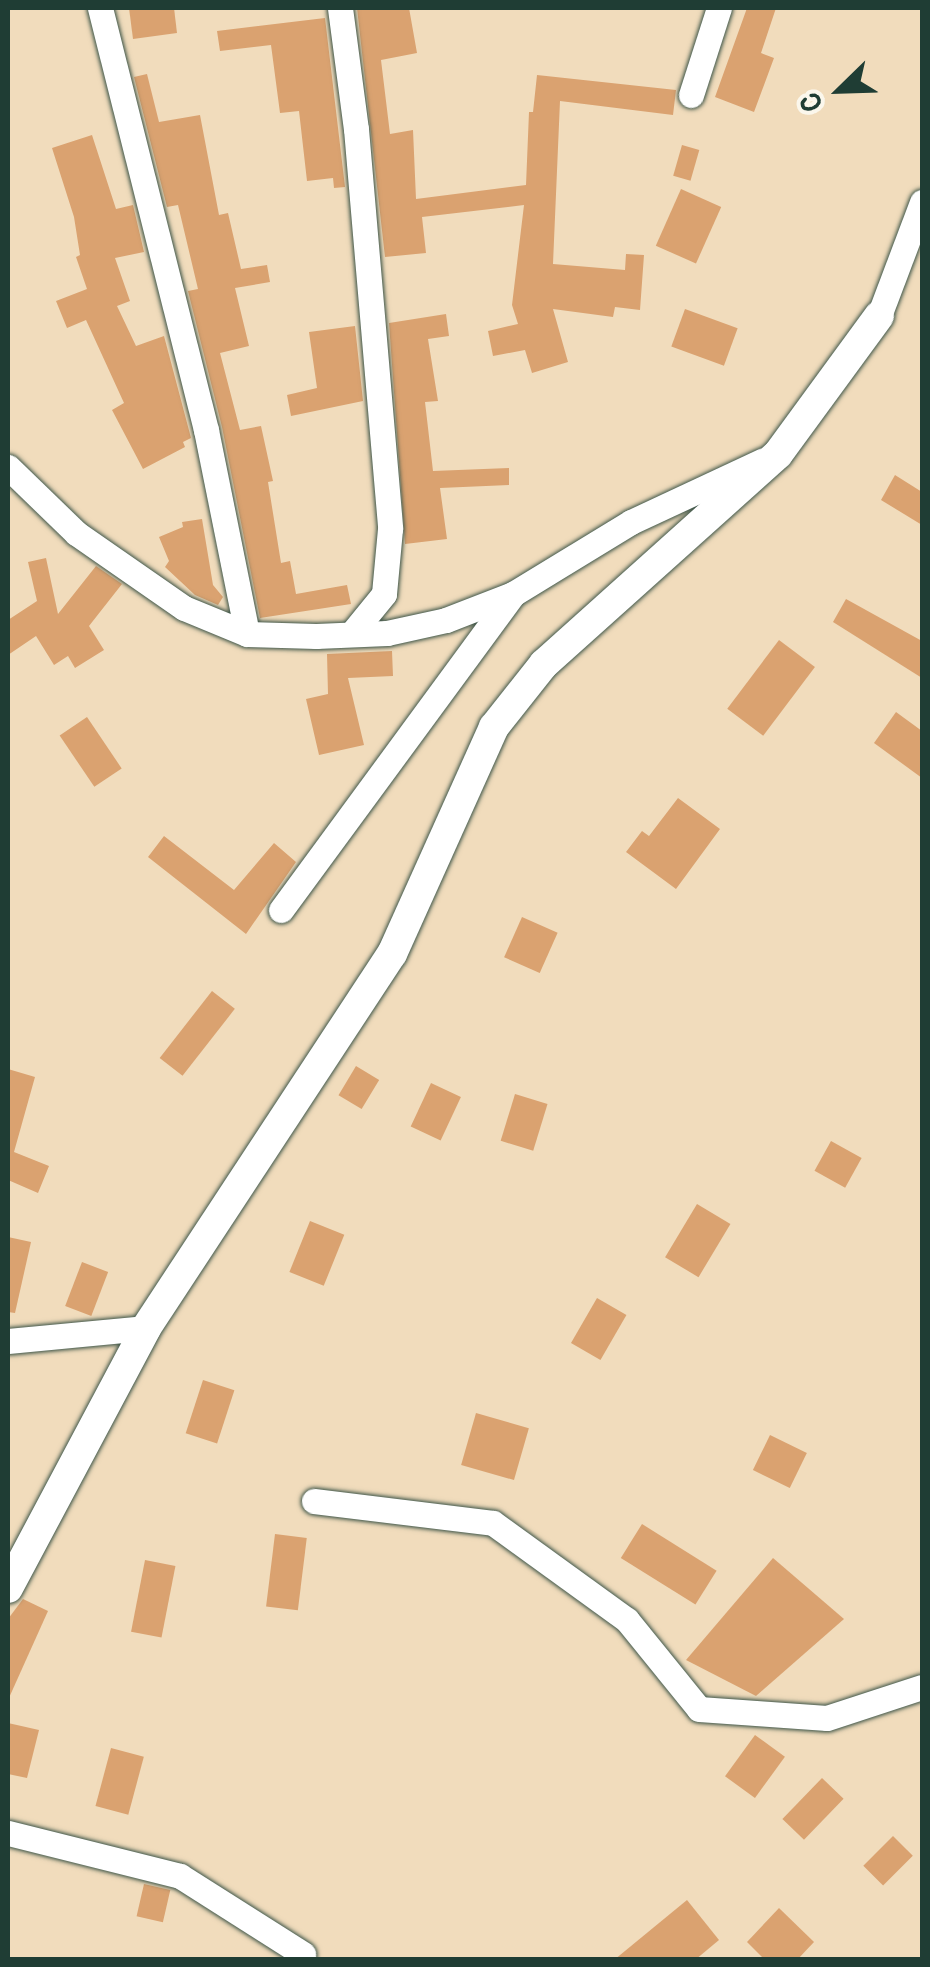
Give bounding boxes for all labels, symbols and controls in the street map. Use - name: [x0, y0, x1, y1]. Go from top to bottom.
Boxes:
- north arrow: [790, 40, 890, 140]
- text: С: [792, 87, 831, 117]

